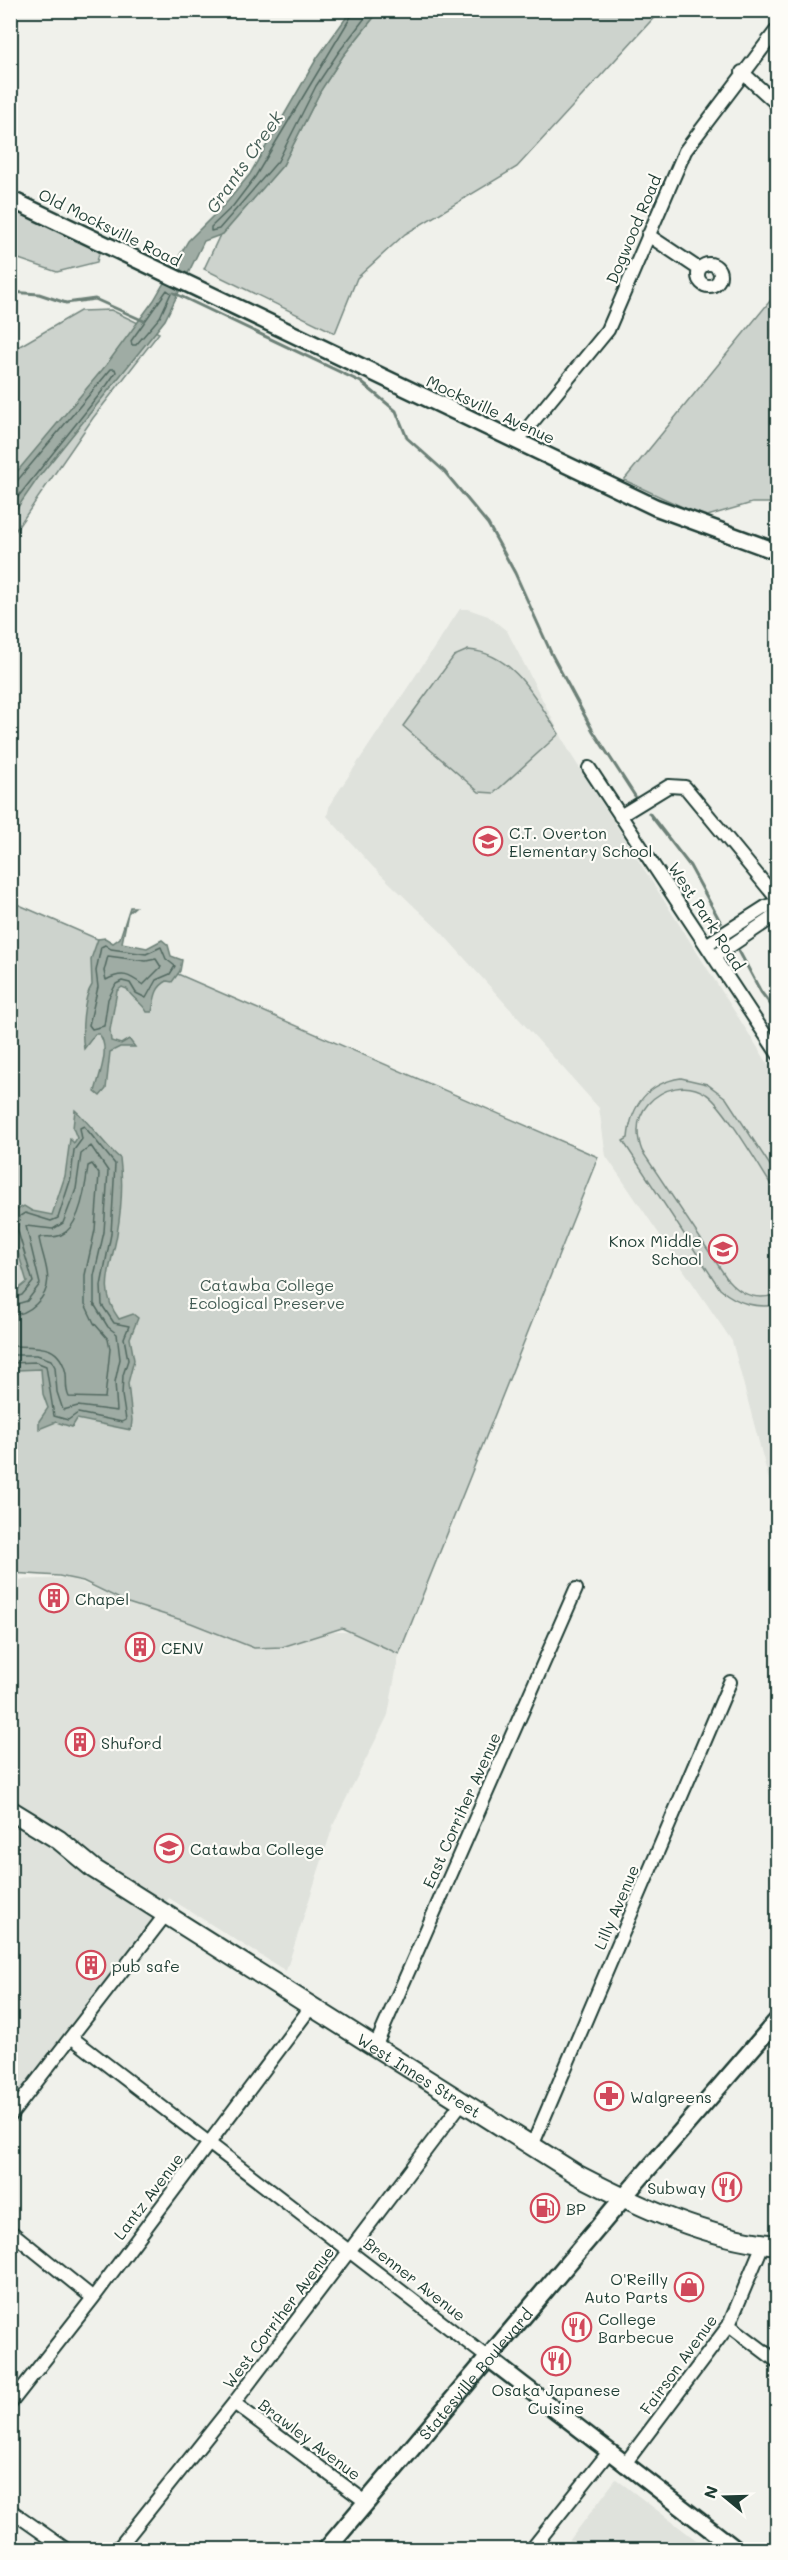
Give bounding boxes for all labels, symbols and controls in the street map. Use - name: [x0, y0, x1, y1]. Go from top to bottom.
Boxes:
- water label: Grants Creek: [200, 106, 288, 218]
- street label: Dogwood Road: [601, 171, 665, 287]
- street label: Old Mocksville Road: [35, 183, 185, 271]
- street label: Mocksville Avenue: [423, 370, 559, 448]
- place label: C.T. Overton Elementary School: [509, 822, 653, 861]
- school or university icon: C.T. Overton Elementary School: [472, 825, 504, 857]
- street label: West Park Road: [664, 858, 750, 974]
- place label: Knox Middle School: [609, 1230, 702, 1269]
- school or university icon: Knox Middle School: [707, 1233, 739, 1265]
- park label: Catawba College Ecological Preserve: [189, 1274, 345, 1313]
- building icon: Chapel: [38, 1582, 70, 1614]
- place label: Chapel: [75, 1588, 129, 1609]
- building icon: CENV: [124, 1631, 156, 1663]
- place label: CENV: [161, 1637, 204, 1658]
- building icon: Shuford: [64, 1726, 96, 1758]
- street label: East Corriher Avenue: [417, 1729, 505, 1891]
- place label: Shuford: [101, 1732, 162, 1753]
- school or university icon: Catawba College: [153, 1832, 185, 1864]
- place label: Catawba College: [190, 1838, 324, 1859]
- street label: Lilly Avenue: [589, 1861, 643, 1953]
- building icon: pub safe: [75, 1949, 107, 1981]
- place label: pub safe: [112, 1955, 180, 1976]
- street label: West Innes Street: [354, 2028, 485, 2122]
- pharmacy icon: Walgreens: [593, 2080, 625, 2112]
- place label: Walgreens: [630, 2086, 712, 2107]
- street label: Lantz Avenue: [108, 2148, 188, 2244]
- restaurant icon: Subway: [711, 2171, 743, 2203]
- place label: Subway: [647, 2177, 706, 2198]
- fuel station icon: BP: [529, 2192, 561, 2224]
- place label: BP: [566, 2198, 586, 2219]
- street label: Brenner Avenue: [360, 2233, 470, 2325]
- street label: West Corriher Avenue: [217, 2242, 339, 2392]
- place label: O'Reilly Auto Parts: [584, 2268, 668, 2307]
- shop icon: O'Reilly Auto Parts: [673, 2271, 705, 2303]
- street label: Statesville Boulevard: [413, 2303, 537, 2444]
- place label: College Barbecue: [598, 2308, 674, 2347]
- street label: Fairson Avenue: [635, 2310, 721, 2418]
- restaurant icon: College Barbecue: [561, 2311, 593, 2343]
- restaurant icon: Osaka Japanese Cuisine: [540, 2345, 572, 2377]
- place label: Osaka Japanese Cuisine: [491, 2379, 621, 2418]
- street label: Brawley Avenue: [255, 2394, 365, 2484]
- north arrow: [695, 2467, 755, 2527]
- text: N: [698, 2483, 722, 2501]

